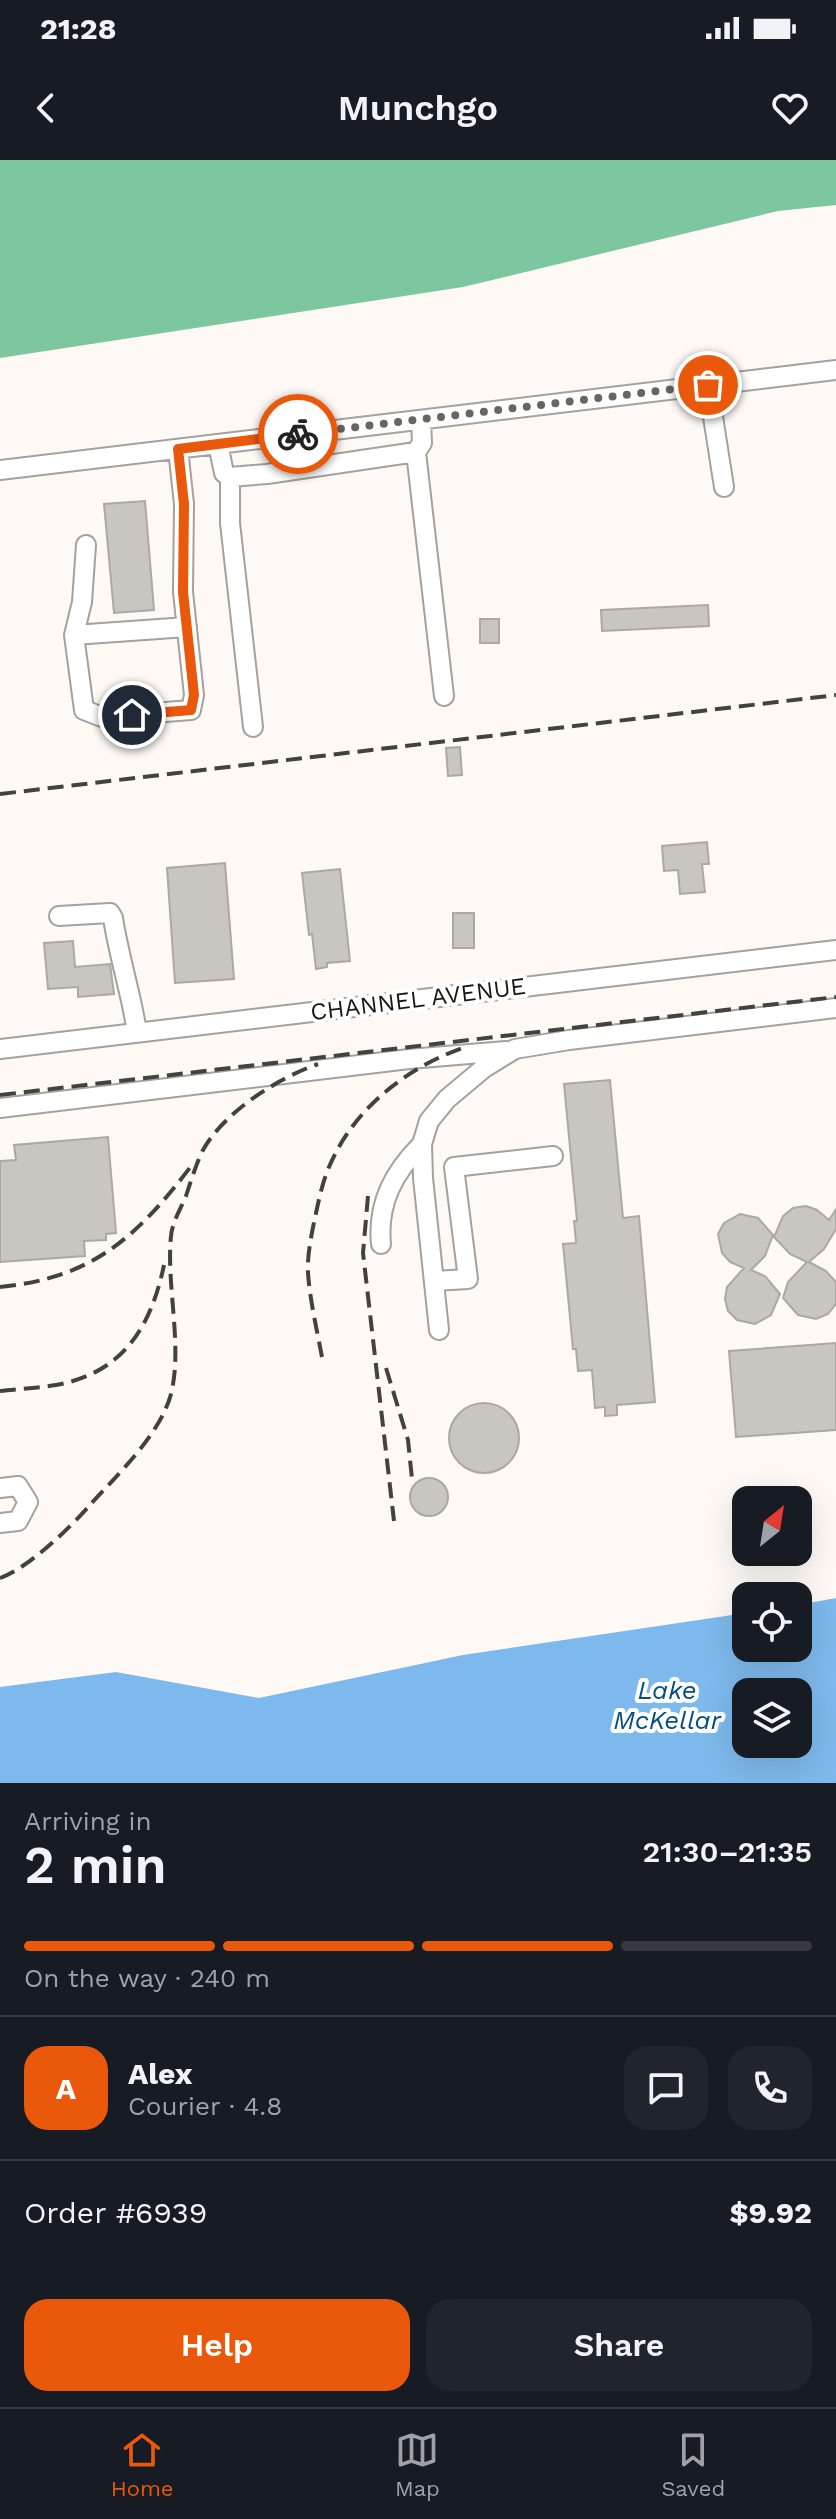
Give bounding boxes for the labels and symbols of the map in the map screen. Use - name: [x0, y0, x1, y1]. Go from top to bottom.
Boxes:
- pin: [674, 351, 742, 419]
- courier: [258, 394, 338, 474]
- pin: [98, 681, 166, 749]
- street label: CHANNEL AVENUE: [309, 972, 527, 1026]
- north arrow: [732, 1486, 812, 1566]
- water label: Lake McKellar: [613, 1675, 722, 1735]

